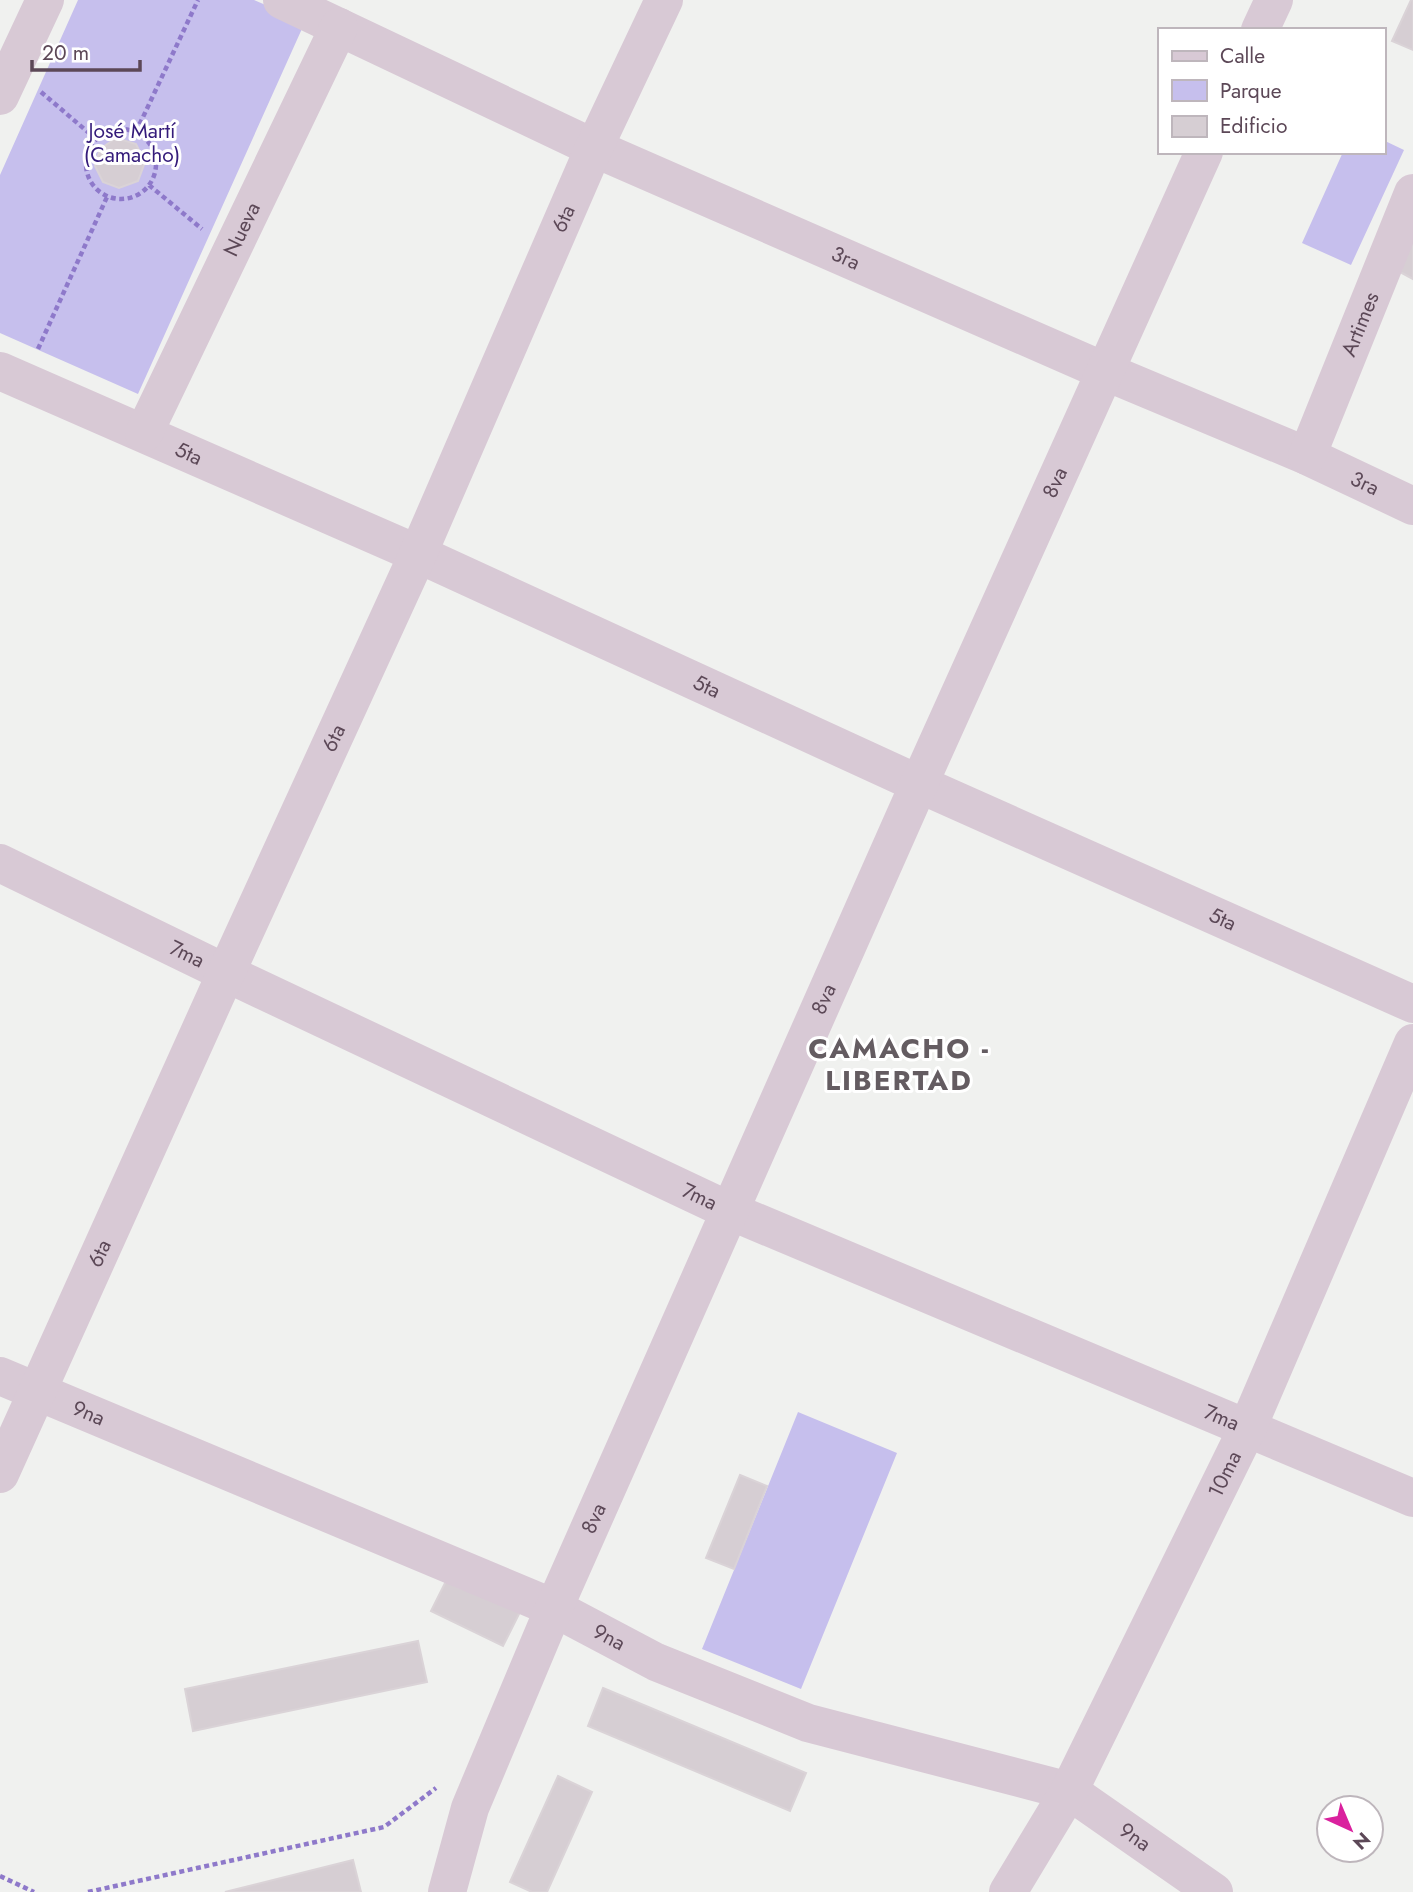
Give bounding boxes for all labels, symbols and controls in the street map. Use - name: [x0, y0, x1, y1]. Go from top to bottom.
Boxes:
- scale bar: [32, 28, 140, 72]
- legend: [1158, 28, 1385, 154]
- text: 20 m: [42, 38, 89, 68]
- text: Calle: [1220, 41, 1265, 71]
- text: Parque: [1220, 76, 1282, 106]
- text: Edificio: [1220, 111, 1287, 141]
- park label: José Martí (Camacho): [84, 116, 180, 170]
- street label: Nueva: [216, 197, 268, 262]
- street label: 6ta: [544, 200, 583, 237]
- street label: 3ra: [826, 239, 865, 278]
- street label: Artimes: [1334, 287, 1387, 361]
- street label: 5ta: [170, 434, 207, 473]
- street label: 8va: [1035, 462, 1075, 503]
- street label: 3ra: [1345, 464, 1384, 503]
- street label: 5ta: [688, 667, 725, 706]
- street label: 6ta: [314, 719, 353, 757]
- street label: 5ta: [1204, 900, 1241, 938]
- street label: 7ma: [164, 933, 210, 975]
- street label: 8va: [804, 979, 844, 1019]
- district label: CAMACHO - LIBERTAD: [808, 1028, 990, 1101]
- street label: 7ma: [677, 1175, 722, 1218]
- street label: 6ta: [80, 1235, 119, 1272]
- street label: 9na: [68, 1393, 109, 1433]
- street label: 7ma: [1199, 1397, 1244, 1438]
- street label: 10ma: [1201, 1446, 1249, 1503]
- street label: 8va: [574, 1498, 614, 1539]
- street label: 9na: [588, 1616, 631, 1658]
- north arrow: [1315, 1794, 1385, 1864]
- street label: 9na: [1113, 1815, 1157, 1859]
- text: N: [1347, 1826, 1376, 1856]

